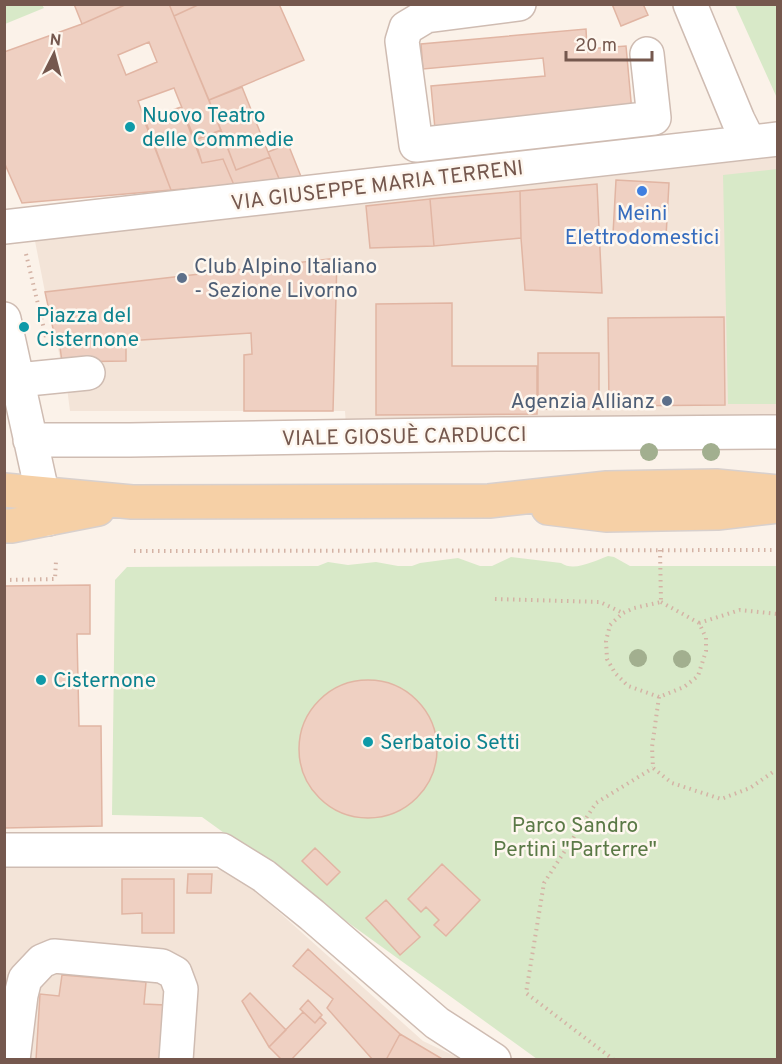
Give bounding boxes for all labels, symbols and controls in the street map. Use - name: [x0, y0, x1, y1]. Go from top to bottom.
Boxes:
- north arrow: [24, 24, 84, 84]
- scale bar: [566, 24, 652, 62]
- text: N: [49, 31, 62, 52]
- text: 20 m: [575, 35, 617, 58]
- place label: Nuovo Teatro delle Commedie: [142, 103, 294, 154]
- marker: Nuovo Teatro delle Commedie: [123, 120, 137, 134]
- street label: VIA GIUSEPPE MARIA TERRENI: [229, 155, 525, 218]
- marker: Meini Elettrodomestici: [635, 184, 649, 198]
- place label: Meini Elettrodomestici: [565, 201, 719, 252]
- place label: Club Alpino Italiano - Sezione Livorno: [194, 254, 377, 305]
- marker: Club Alpino Italiano - Sezione Livorno: [175, 271, 189, 285]
- place label: Piazza del Cisternone: [36, 303, 139, 354]
- marker: Piazza del Cisternone: [17, 320, 31, 334]
- place label: Agenzia Allianz: [510, 389, 655, 416]
- marker: Agenzia Allianz: [660, 394, 674, 408]
- street label: VIALE GIOSUÈ CARDUCCI: [281, 421, 527, 453]
- place label: Cisternone: [53, 668, 156, 695]
- marker: Cisternone: [34, 673, 48, 687]
- place label: Serbatoio Setti: [380, 730, 520, 757]
- marker: Serbatoio Setti: [361, 735, 375, 749]
- park label: Parco Sandro Pertini "Parterre": [493, 813, 657, 864]

